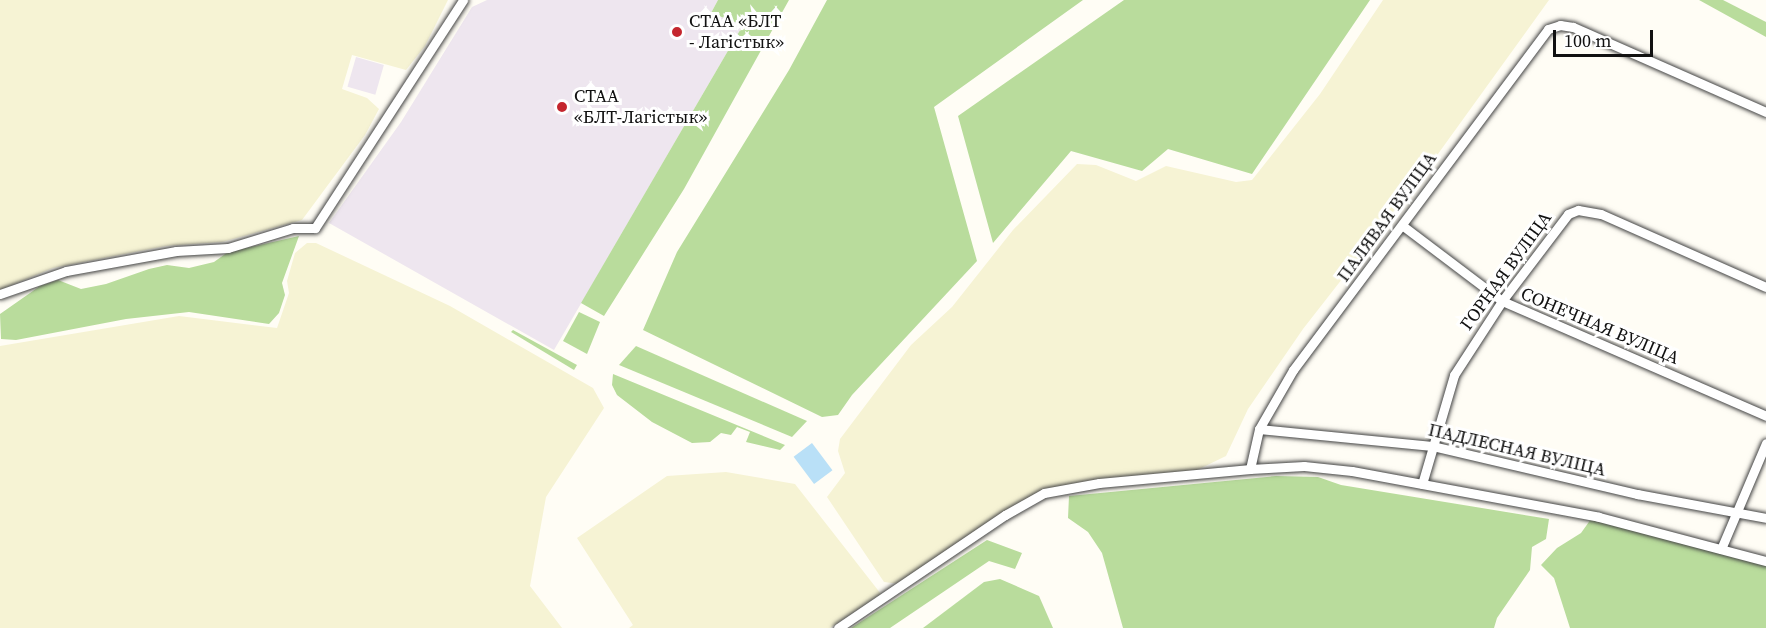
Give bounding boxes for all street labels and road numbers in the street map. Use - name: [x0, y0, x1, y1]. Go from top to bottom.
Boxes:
- street label: ПАЛЯВАЯ ВУЛІЦА: [1333, 148, 1441, 286]
- street label: ГОРНАЯ ВУЛІЦА: [1456, 208, 1556, 334]
- street label: СОНЕЧНАЯ ВУЛІЦА: [1518, 283, 1682, 369]
- street label: ПАДЛЕСНАЯ ВУЛІЦА: [1426, 419, 1608, 481]

